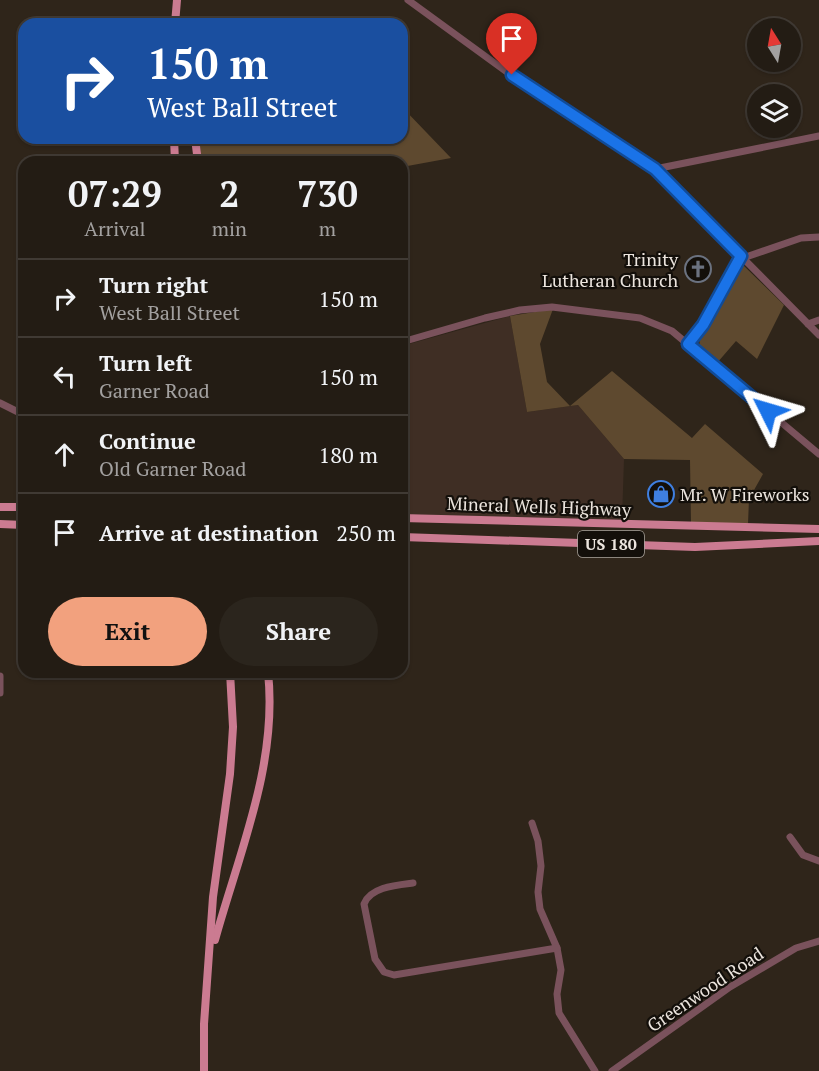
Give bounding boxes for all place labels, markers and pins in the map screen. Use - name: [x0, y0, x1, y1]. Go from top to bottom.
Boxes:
- pin: [486, 13, 537, 75]
- place label: Trinity Lutheran Church: [542, 247, 679, 292]
- church icon: Trinity Lutheran Church: [683, 254, 713, 284]
- shop icon: Mr. W Fireworks: [646, 479, 676, 509]
- place label: Mr. W Fireworks: [680, 482, 810, 506]

